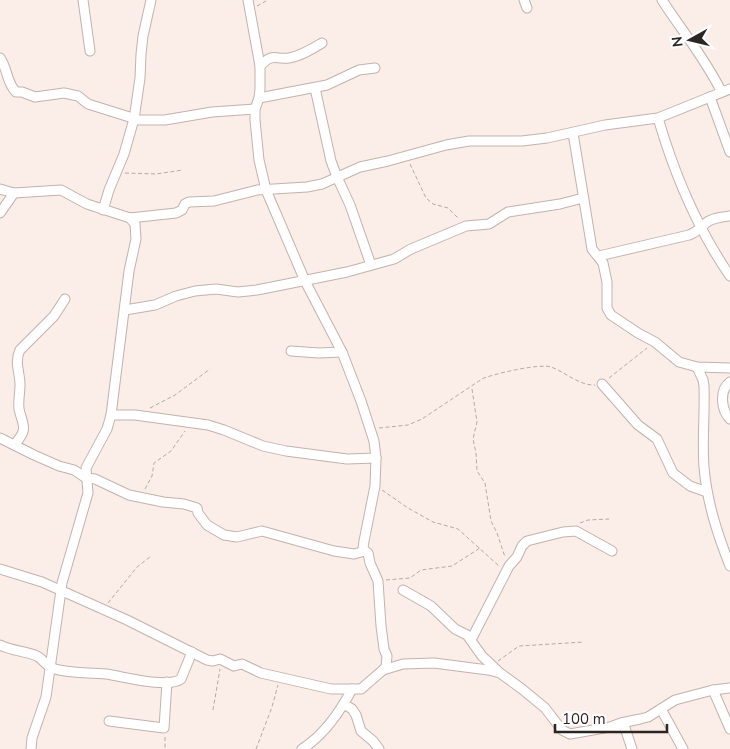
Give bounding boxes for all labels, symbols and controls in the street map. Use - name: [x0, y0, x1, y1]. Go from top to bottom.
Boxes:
- north arrow: [665, 15, 715, 65]
- text: N: [667, 35, 688, 48]
- scale bar: [555, 702, 668, 734]
- text: 100 m: [562, 709, 606, 729]

